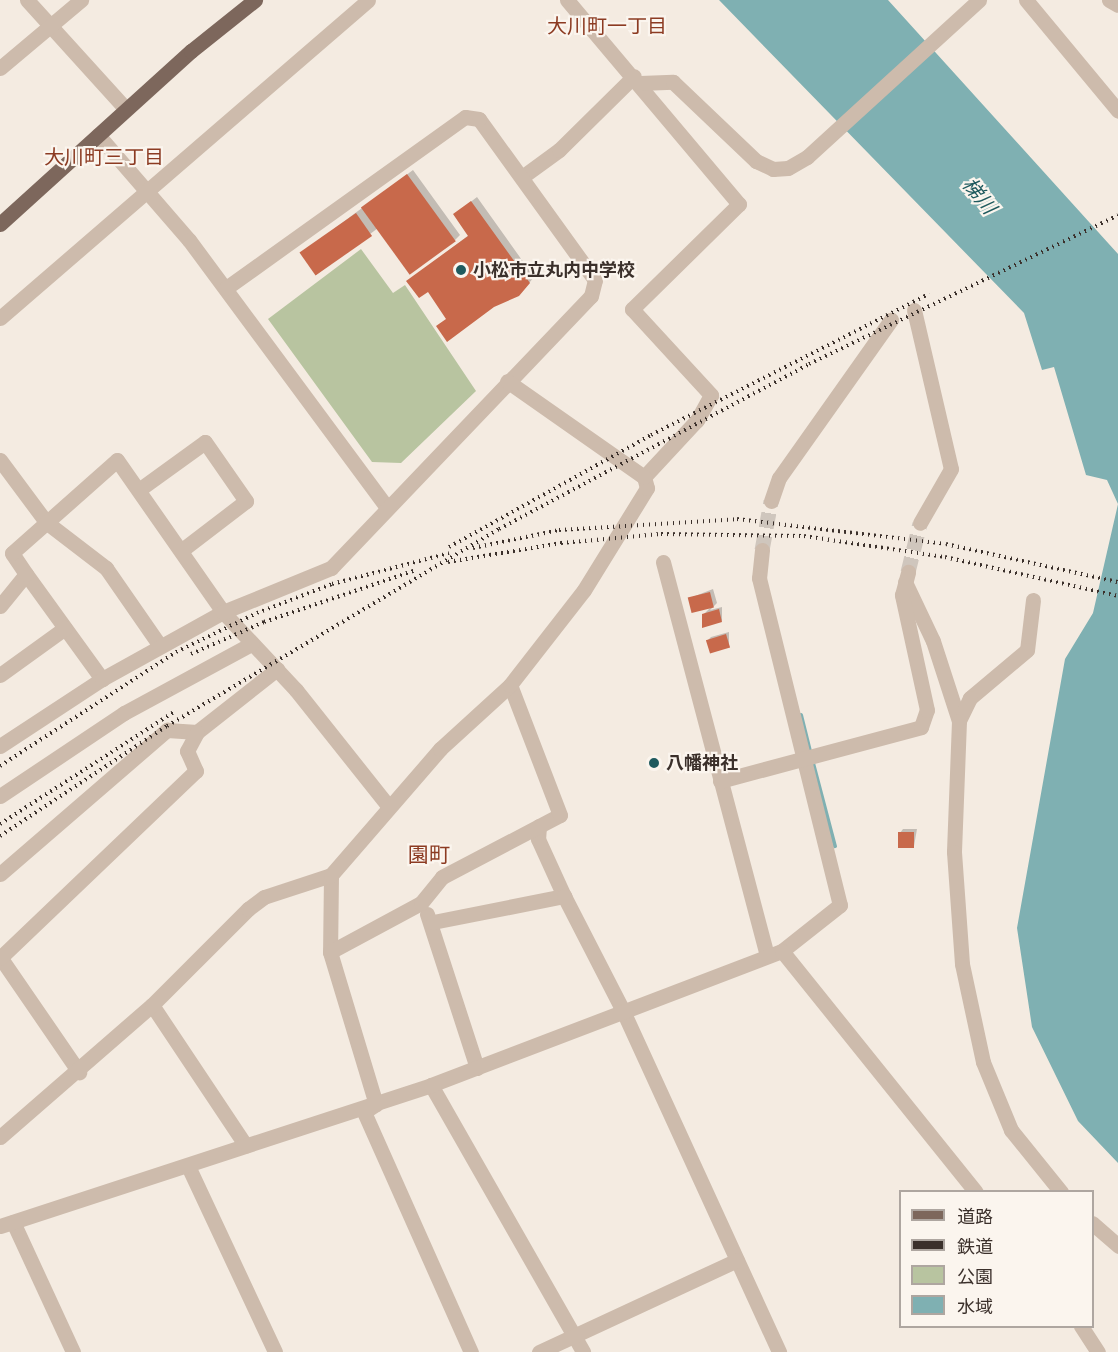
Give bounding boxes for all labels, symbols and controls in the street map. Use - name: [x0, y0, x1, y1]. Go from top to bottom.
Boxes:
- district label: 大川町一丁目: [547, 14, 667, 38]
- district label: 大川町三丁目: [44, 145, 164, 169]
- water label: 梯川: [957, 173, 1001, 219]
- place label: 小松市立丸内中学校: [473, 259, 635, 281]
- marker: 小松市立丸内中学校: [454, 263, 468, 277]
- place label: 八幡神社: [666, 752, 738, 774]
- marker: 八幡神社: [647, 756, 661, 770]
- district label: 園町: [408, 842, 450, 868]
- legend: [899, 1190, 1094, 1328]
- text: 道路: [957, 1206, 993, 1228]
- text: 鉄道: [957, 1236, 993, 1258]
- text: 公園: [957, 1266, 993, 1288]
- text: 水域: [957, 1296, 993, 1318]

